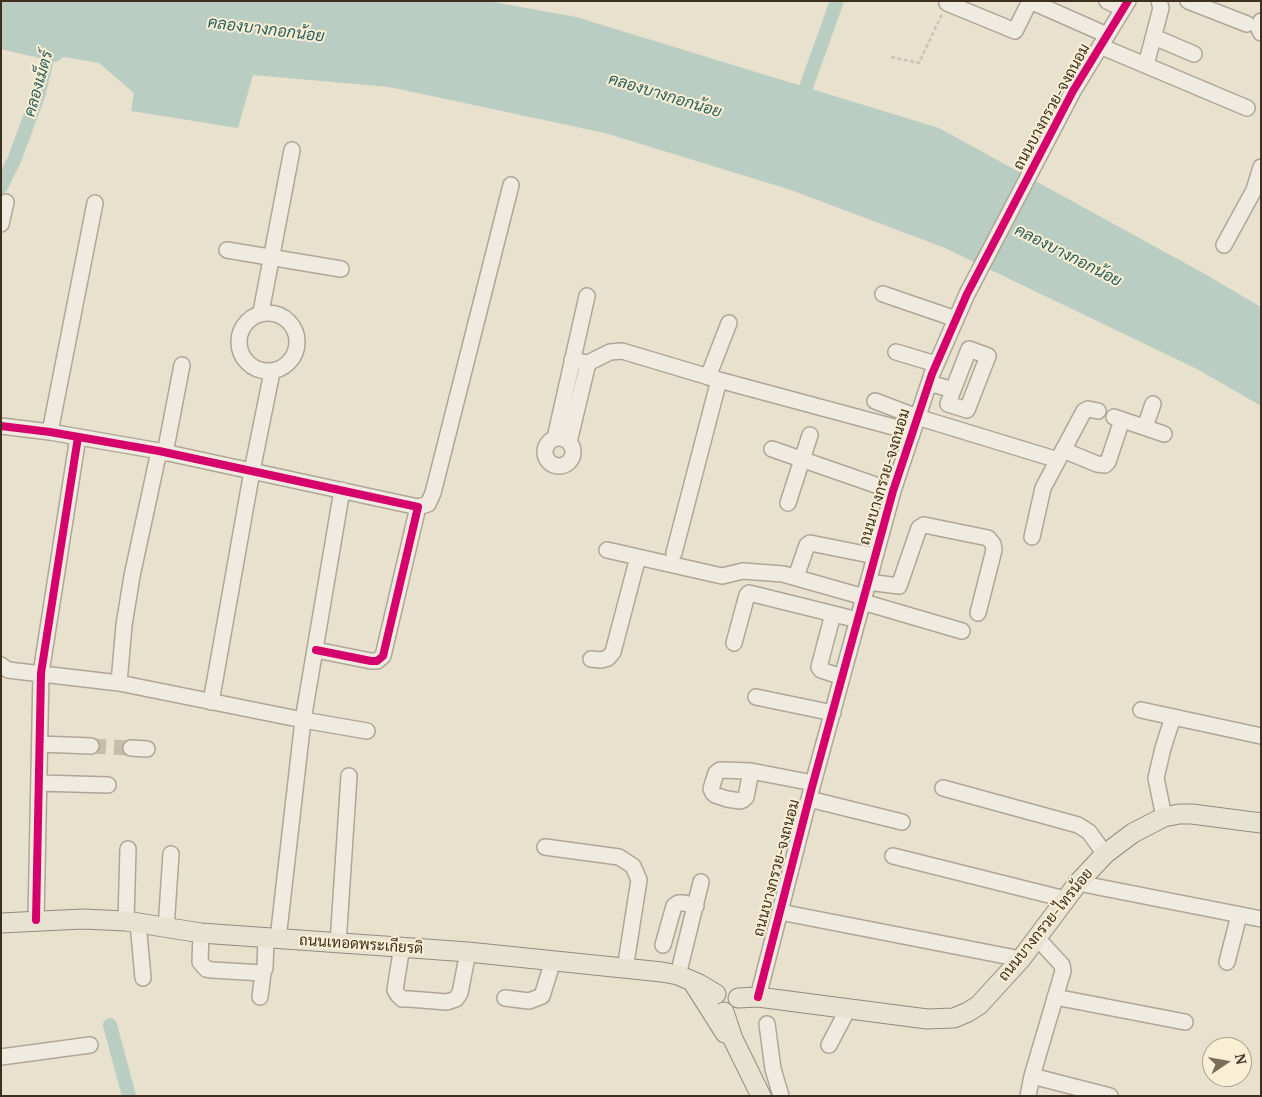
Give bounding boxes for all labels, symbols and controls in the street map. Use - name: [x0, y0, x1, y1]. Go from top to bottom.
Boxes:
- water label: คลองบางกอกน้อย: [207, 13, 325, 47]
- street label: ถนนบางกรวย-จงถนอม: [1010, 41, 1094, 173]
- water label: คลองเม็ตร์: [20, 49, 58, 119]
- water label: คลองบางกอกน้อย: [606, 70, 724, 122]
- water label: คลองบางกอกน้อย: [1011, 221, 1125, 291]
- street label: ถนนบางกรวย-จงถนอม: [856, 407, 914, 547]
- street label: ถนนบางกรวย-จงถนอม: [750, 797, 804, 939]
- street label: ถนนบางกรวย-ไทรน้อย: [995, 865, 1097, 985]
- street label: ถนนเทอดพระเกียรติ: [298, 932, 424, 958]
- north arrow: [1202, 1037, 1252, 1087]
- text: N: [1231, 1052, 1252, 1066]

